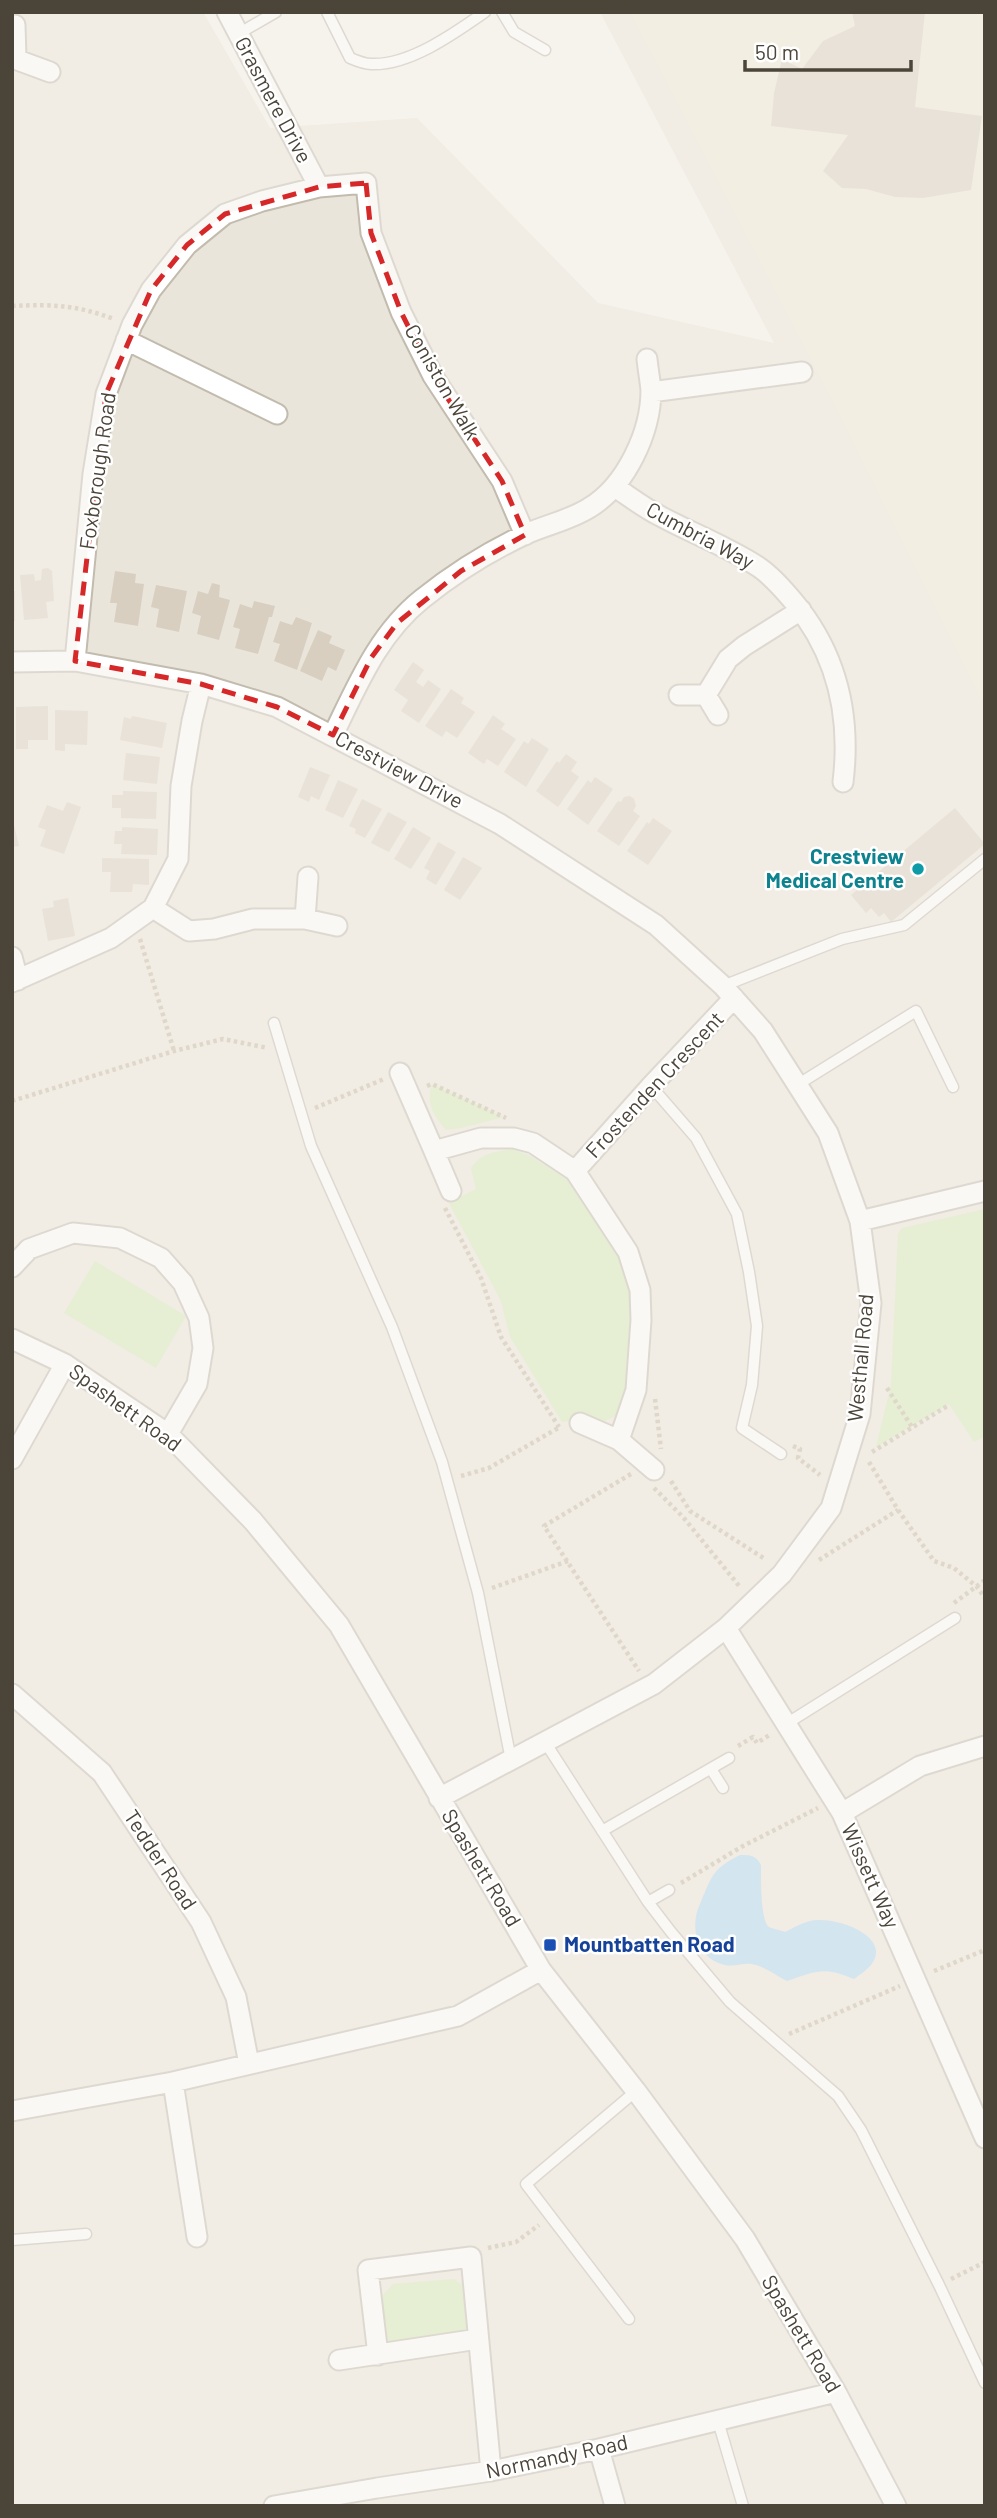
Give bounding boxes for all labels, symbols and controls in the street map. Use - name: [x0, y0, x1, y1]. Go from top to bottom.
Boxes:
- scale bar: [745, 28, 911, 72]
- street label: Grasmere Drive: [231, 32, 318, 167]
- text: 50 m: [755, 39, 799, 64]
- street label: Coniston Walk: [400, 319, 486, 443]
- street label: Foxborough Road: [73, 391, 120, 551]
- street label: Cumbria Way: [643, 496, 759, 574]
- street label: Crestview Drive: [331, 724, 468, 813]
- place label: Crestview Medical Centre: [766, 843, 904, 892]
- marker: Crestview Medical Centre: [910, 861, 926, 877]
- street label: Frostenden Crescent: [580, 1006, 728, 1162]
- street label: Westhall Road: [841, 1293, 878, 1423]
- street label: Spashett Road: [65, 1358, 187, 1456]
- street label: Spashett Road: [437, 1804, 527, 1931]
- street label: Tedder Road: [120, 1805, 203, 1914]
- street label: Wissett Way: [837, 1819, 906, 1932]
- place label: Mountbatten Road: [564, 1931, 735, 1956]
- marker: Mountbatten Road: [542, 1937, 558, 1953]
- street label: Spashett Road: [757, 2270, 847, 2397]
- street label: Normandy Road: [483, 2428, 630, 2483]

